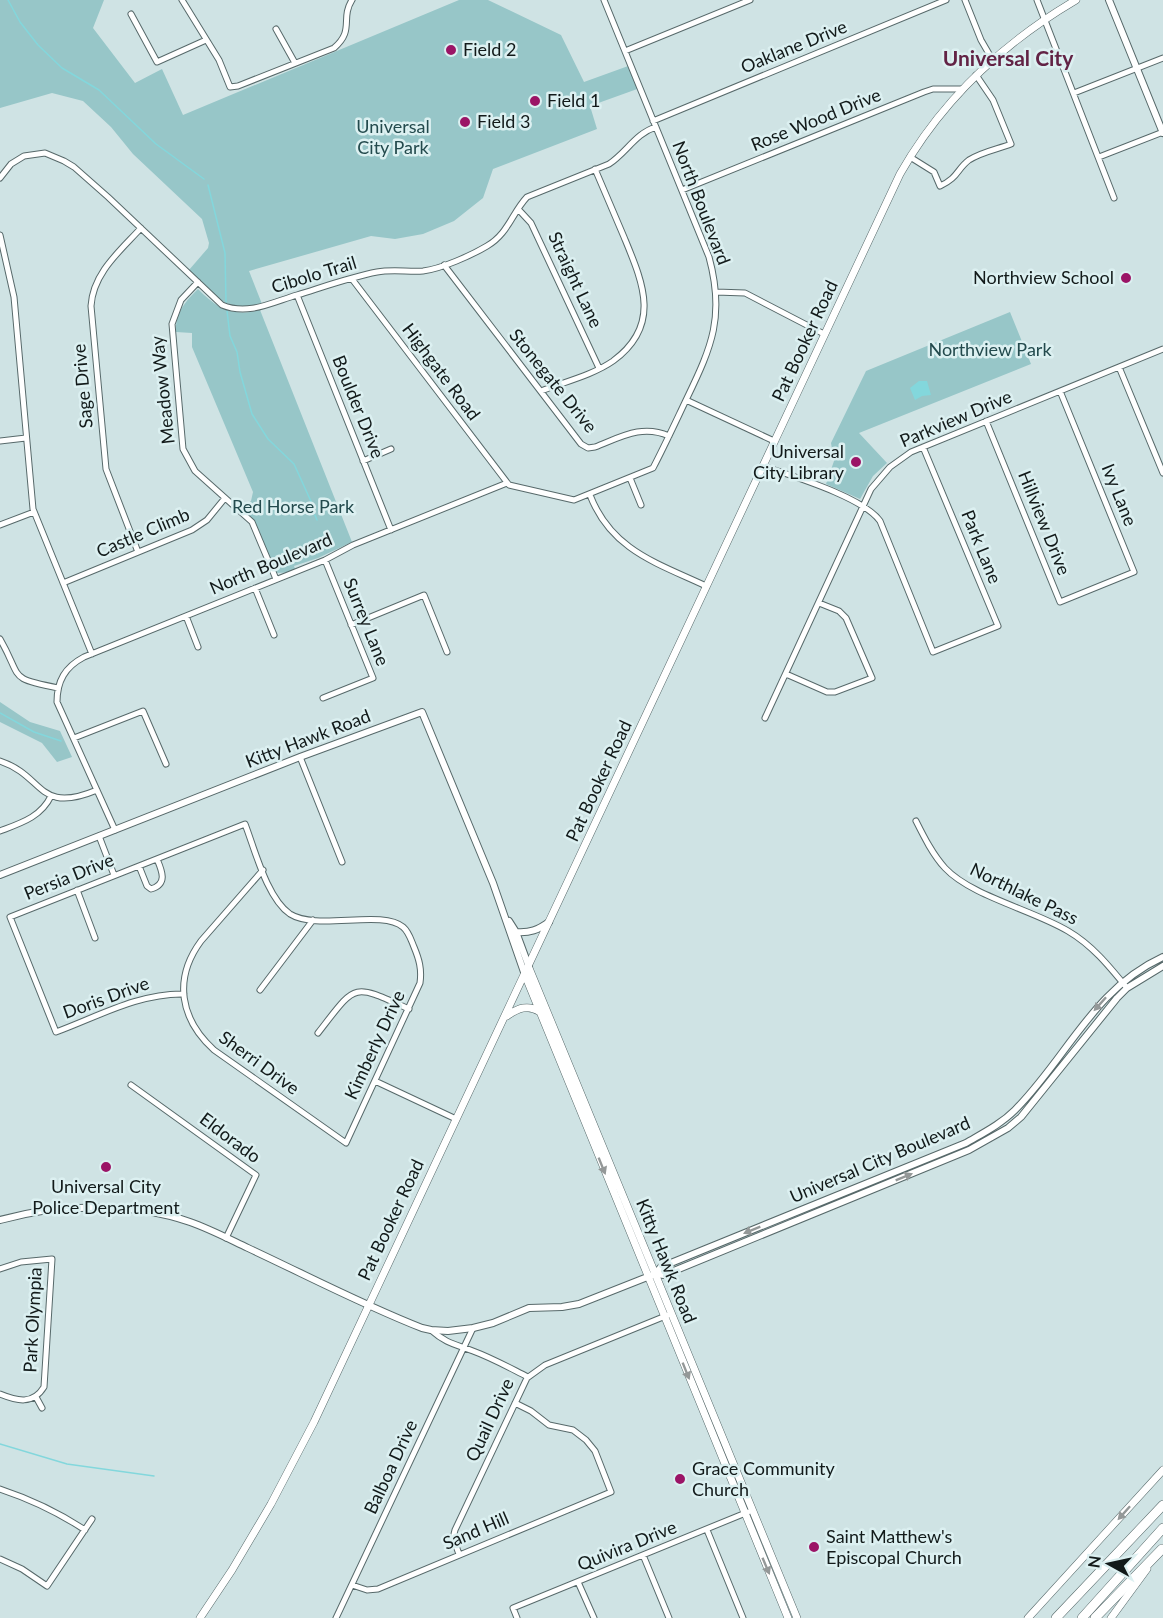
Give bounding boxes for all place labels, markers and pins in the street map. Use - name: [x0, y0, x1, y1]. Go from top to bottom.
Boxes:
- place label: Field 2: [463, 38, 516, 60]
- marker: Field 2: [444, 43, 458, 57]
- place label: Field 1: [547, 89, 600, 111]
- marker: Field 1: [528, 94, 542, 108]
- place label: Field 3: [477, 110, 530, 132]
- marker: Field 3: [458, 115, 472, 129]
- place label: Northview School: [973, 266, 1114, 288]
- marker: Northview School: [1119, 271, 1133, 285]
- place label: Universal City Library: [753, 440, 845, 483]
- marker: Universal City Library: [849, 455, 863, 469]
- marker: Universal City Police Department: [99, 1160, 113, 1174]
- place label: Universal City Police Department: [32, 1175, 180, 1218]
- place label: Grace Community Church: [692, 1457, 835, 1500]
- marker: Grace Community Church: [673, 1472, 687, 1486]
- place label: Saint Matthew's Episcopal Church: [826, 1525, 962, 1568]
- marker: Saint Matthew's Episcopal Church: [807, 1540, 821, 1554]

